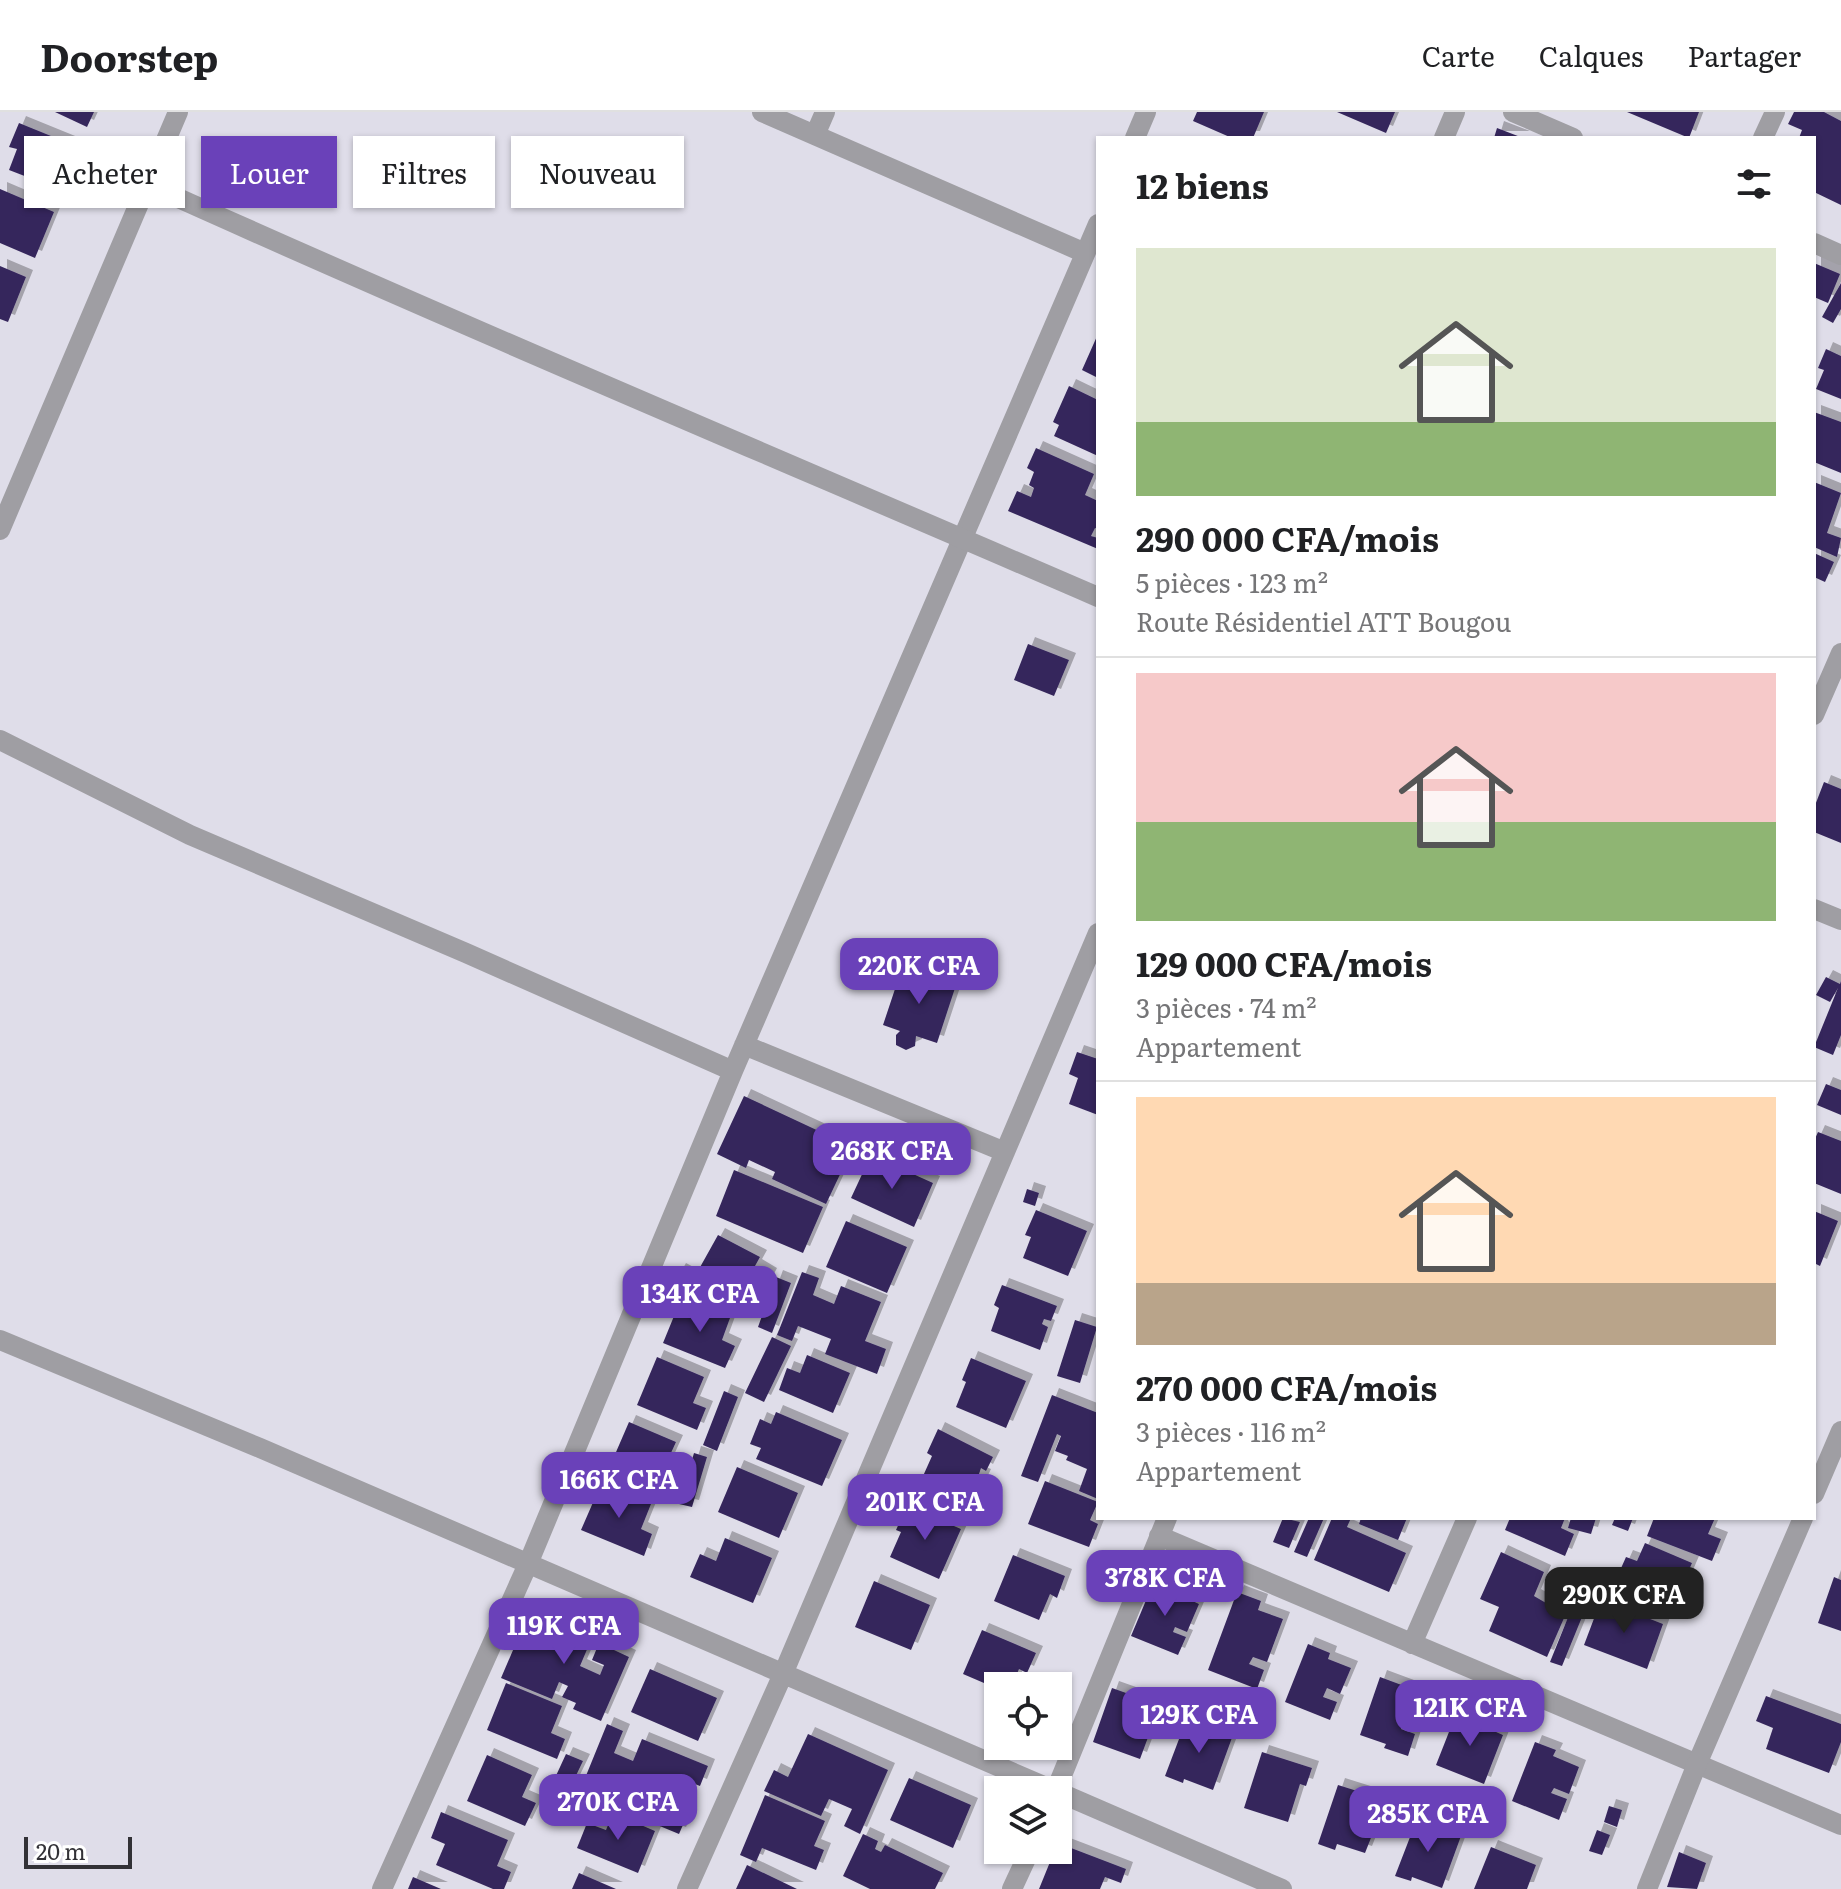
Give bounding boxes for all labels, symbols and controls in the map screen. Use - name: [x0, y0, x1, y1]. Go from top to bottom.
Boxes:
- text: Doorstep: [40, 27, 218, 84]
- text: Carte: [1422, 34, 1495, 76]
- text: Calques: [1539, 34, 1643, 76]
- text: Partager: [1687, 34, 1801, 76]
- chip: Acheter: [24, 136, 185, 208]
- chip: Louer: [201, 136, 337, 208]
- chip: Filtres: [353, 136, 495, 208]
- chip: Nouveau: [511, 136, 684, 208]
- text: 12 biens: [1136, 159, 1269, 209]
- icon: filters: [1732, 162, 1776, 206]
- icon: home: [1384, 300, 1528, 444]
- text: 290 000 CFA/mois: [1136, 512, 1439, 562]
- text: 5 pièces · 123 m²: [1136, 562, 1328, 601]
- text: Route Résidentiel ATT Bougou: [1136, 601, 1511, 640]
- icon: home: [1384, 725, 1528, 869]
- text: 129 000 CFA/mois: [1136, 937, 1432, 987]
- pin: 220K CFA: [836, 938, 1002, 1006]
- text: 220K CFA: [858, 944, 980, 983]
- text: 3 pièces · 74 m²: [1136, 987, 1317, 1026]
- text: Appartement: [1136, 1026, 1301, 1065]
- pin: 268K CFA: [809, 1123, 975, 1191]
- text: 268K CFA: [831, 1129, 953, 1168]
- icon: home: [1384, 1149, 1528, 1293]
- pin: 134K CFA: [617, 1266, 783, 1334]
- text: 134K CFA: [641, 1272, 759, 1311]
- text: 270 000 CFA/mois: [1136, 1361, 1437, 1411]
- text: 3 pièces · 116 m²: [1136, 1411, 1326, 1450]
- text: Appartement: [1136, 1450, 1301, 1489]
- pin: 166K CFA: [536, 1452, 702, 1520]
- text: 166K CFA: [559, 1458, 679, 1497]
- pin: 201K CFA: [842, 1474, 1008, 1542]
- text: 201K CFA: [866, 1480, 984, 1519]
- pin: 378K CFA: [1082, 1550, 1248, 1618]
- text: 378K CFA: [1104, 1556, 1226, 1595]
- pin: 290K CFA: [1541, 1567, 1707, 1635]
- text: 290K CFA: [1563, 1573, 1685, 1612]
- pin: 119K CFA: [481, 1598, 647, 1666]
- text: 119K CFA: [507, 1604, 621, 1643]
- map controls: [984, 1672, 1072, 1864]
- button: locate: [984, 1672, 1072, 1760]
- pin: 121K CFA: [1387, 1680, 1553, 1748]
- text: 121K CFA: [1413, 1686, 1527, 1725]
- pin: 129K CFA: [1116, 1687, 1282, 1755]
- text: 129K CFA: [1140, 1693, 1258, 1732]
- pin: 270K CFA: [535, 1774, 701, 1842]
- button: layers: [984, 1776, 1072, 1864]
- text: 270K CFA: [557, 1780, 679, 1819]
- pin: 285K CFA: [1345, 1786, 1511, 1854]
- text: 285K CFA: [1367, 1792, 1489, 1831]
- scale bar: [24, 1833, 132, 1869]
- text: 20 m: [36, 1834, 86, 1867]

